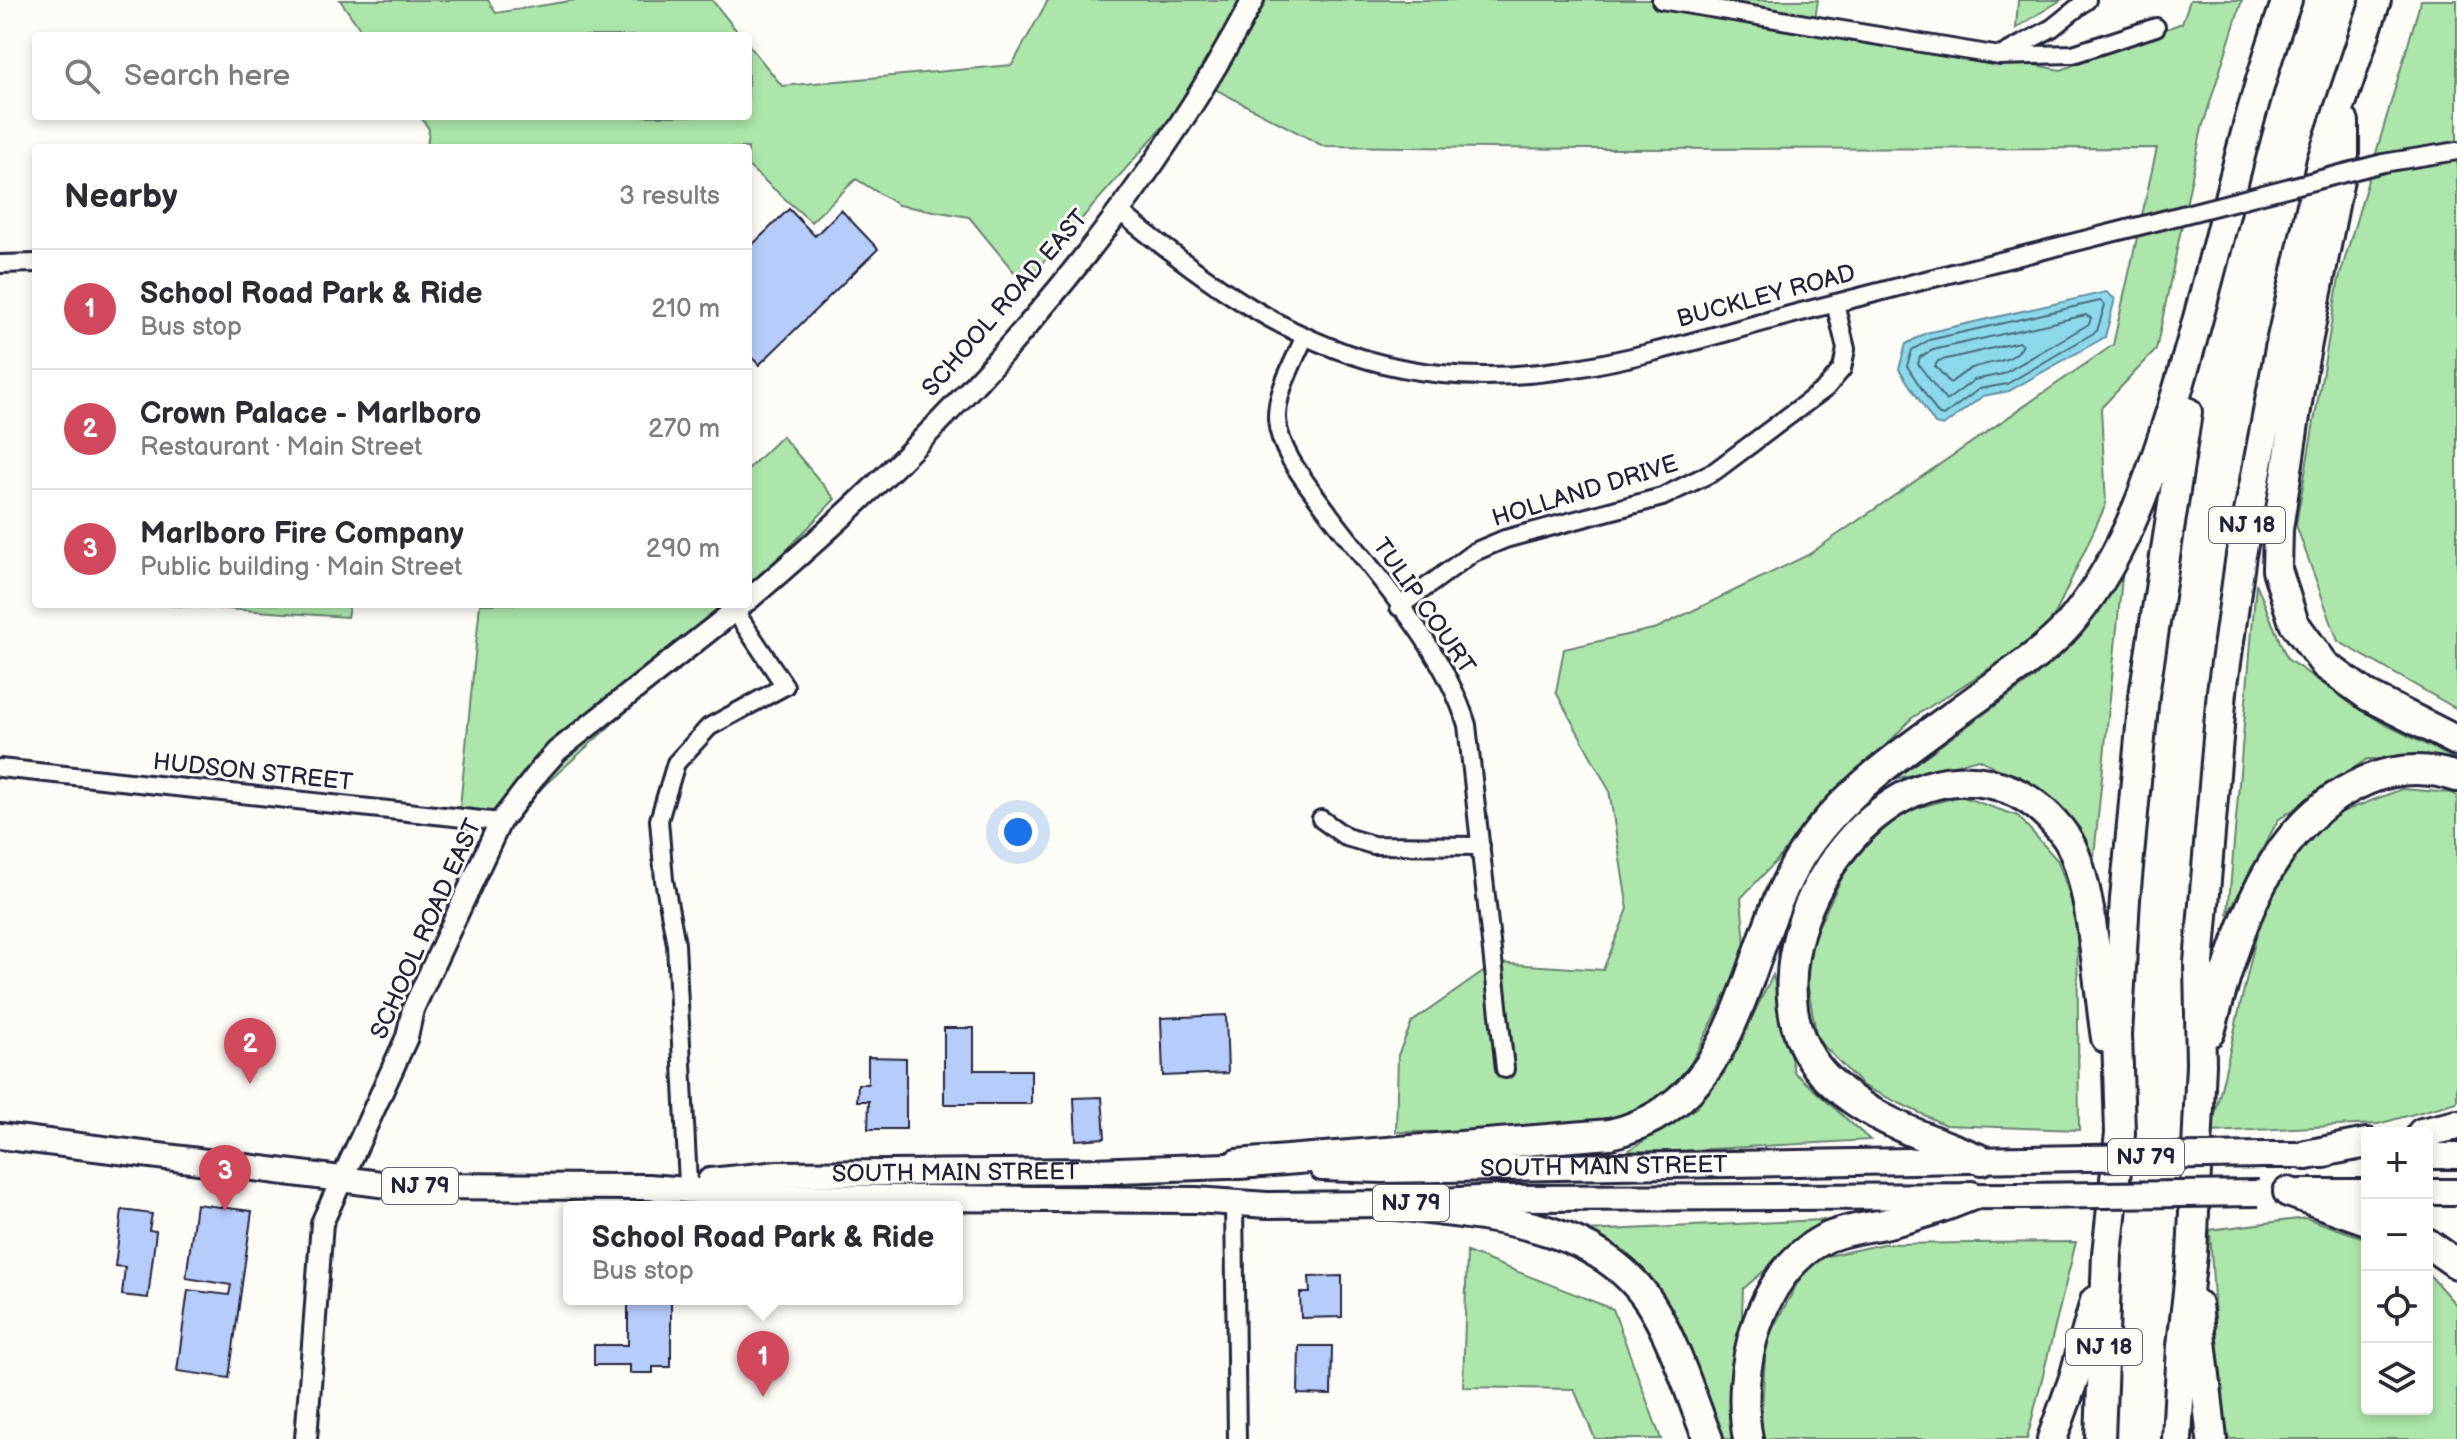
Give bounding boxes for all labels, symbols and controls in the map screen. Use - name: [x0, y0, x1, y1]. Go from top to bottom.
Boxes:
- search box: [32, 32, 752, 120]
- icon: search: [60, 54, 104, 98]
- text: Search here: [124, 58, 290, 94]
- text: Nearby: [64, 176, 178, 217]
- text: 3 results: [619, 181, 720, 212]
- street label: SCHOOL ROAD EAST: [916, 203, 1094, 402]
- street label: BUCKLEY ROAD: [1674, 258, 1858, 334]
- text: School Road Park & Ride: [140, 276, 482, 312]
- text: 1: [85, 294, 95, 325]
- text: 210 m: [651, 294, 720, 325]
- text: Bus stop: [140, 312, 242, 343]
- text: Crown Palace - Marlboro: [140, 396, 481, 432]
- text: 2: [82, 414, 98, 445]
- text: 270 m: [648, 414, 720, 445]
- text: Restaurant · Main Street: [140, 432, 422, 463]
- street label: HOLLAND DRIVE: [1489, 449, 1681, 533]
- road number: NJ 18: [2209, 507, 2285, 543]
- text: Marlboro Fire Company: [140, 516, 464, 552]
- street label: TULIP COURT: [1366, 532, 1482, 680]
- text: 3: [82, 534, 98, 565]
- text: 290 m: [646, 534, 720, 565]
- text: Public building · Main Street: [140, 552, 462, 583]
- street label: HUDSON STREET: [152, 747, 355, 797]
- your location: [998, 812, 1038, 852]
- street label: SCHOOL ROAD EAST: [364, 814, 488, 1044]
- pin: 2: [224, 1018, 276, 1084]
- map controls: [2361, 1127, 2433, 1415]
- button: +: [2361, 1127, 2433, 1199]
- road number: NJ 79: [2108, 1139, 2184, 1175]
- pin: 3: [199, 1145, 251, 1211]
- street label: SOUTH MAIN STREET: [1480, 1150, 1728, 1183]
- street label: SOUTH MAIN STREET: [832, 1157, 1080, 1188]
- road number: NJ 79: [382, 1168, 458, 1204]
- road number: NJ 79: [1373, 1185, 1449, 1221]
- button: −: [2361, 1199, 2433, 1271]
- popup: [563, 1201, 963, 1305]
- text: School Road Park & Ride: [592, 1220, 934, 1256]
- text: Bus stop: [592, 1256, 694, 1287]
- button: locate: [2361, 1271, 2433, 1343]
- road number: NJ 18: [2066, 1329, 2142, 1365]
- pin: 1: [737, 1331, 789, 1397]
- button: layers: [2361, 1343, 2433, 1415]

